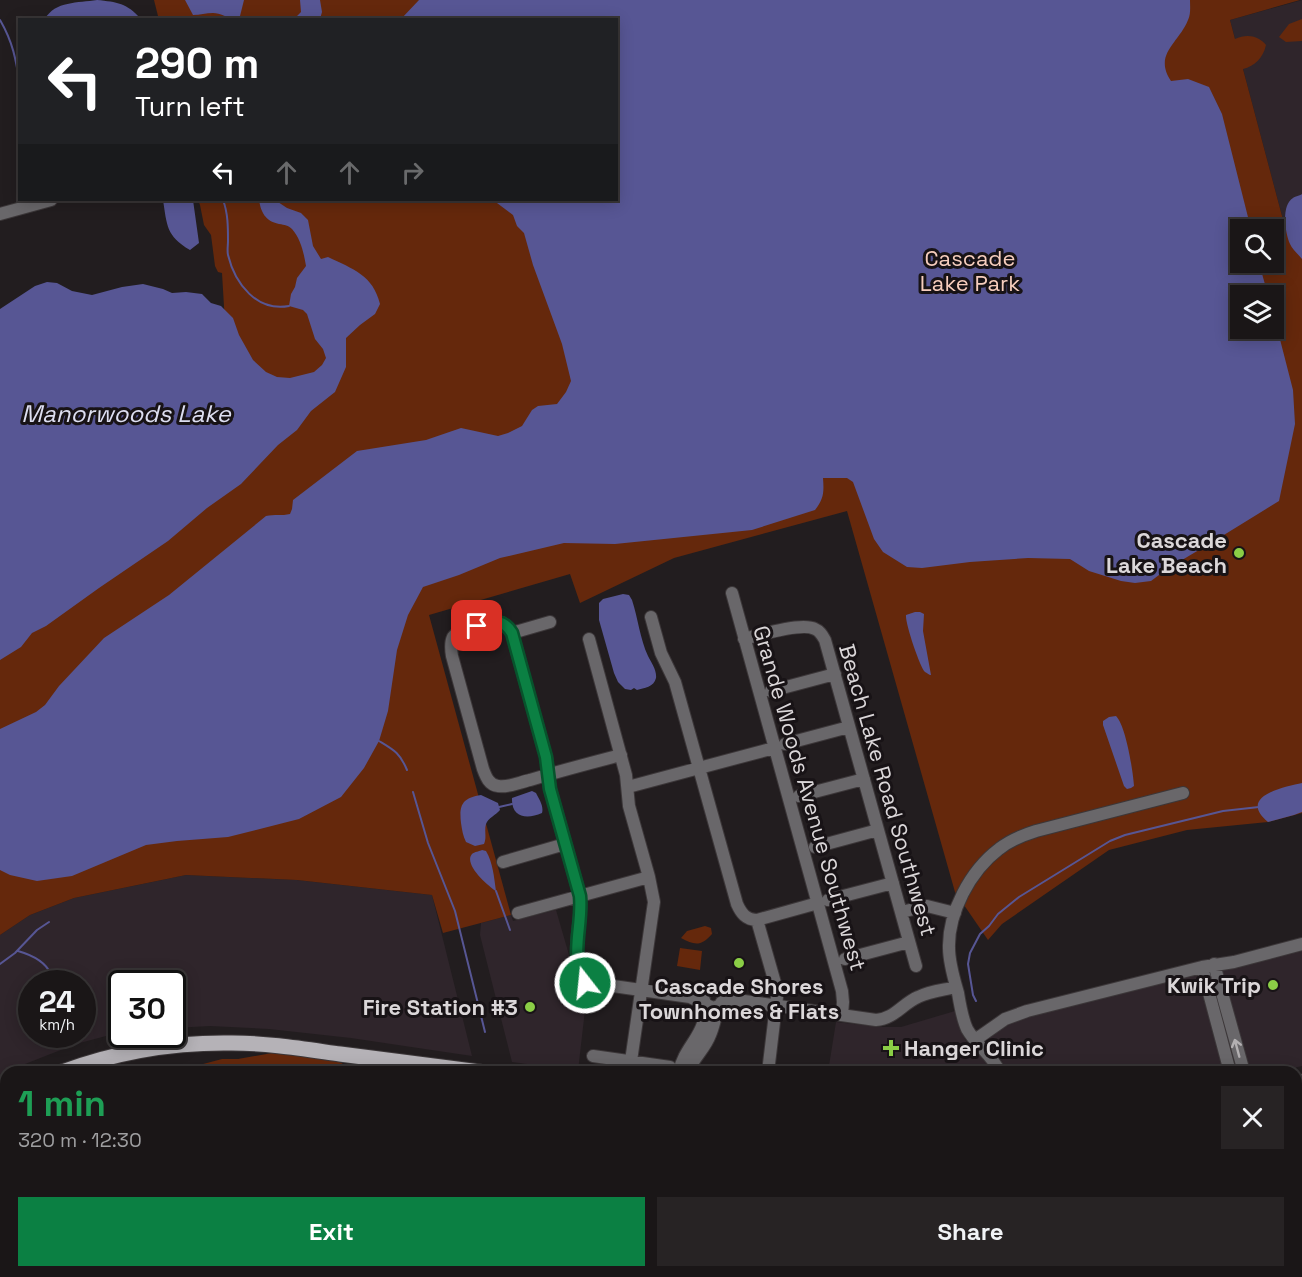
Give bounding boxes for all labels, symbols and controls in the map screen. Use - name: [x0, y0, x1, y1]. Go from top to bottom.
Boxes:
- text: 290 m: [135, 37, 260, 90]
- icon: left: [36, 42, 114, 120]
- text: Turn left: [135, 89, 245, 124]
- icon: left: [207, 156, 240, 189]
- icon: ahead: [270, 156, 303, 189]
- icon: ahead: [333, 156, 366, 189]
- icon: right: [396, 156, 429, 189]
- map controls: [1230, 219, 1284, 339]
- button: search: [1230, 219, 1284, 273]
- park label: Cascade Lake Park: [920, 244, 1020, 297]
- button: layers: [1230, 285, 1284, 339]
- water label: Manorwoods Lake: [21, 398, 232, 429]
- place label: Cascade Lake Beach: [1106, 526, 1227, 579]
- marker: Cascade Lake Beach: [1232, 546, 1246, 560]
- pin: [451, 600, 502, 651]
- icon: arrive: [460, 609, 493, 642]
- street label: Grande Woods Avenue Southwest: [747, 622, 873, 974]
- street label: Beach Lake Road Southwest: [833, 641, 943, 939]
- position arrow: [553, 951, 617, 1015]
- marker: Cascade Shores Townhomes & Flats: [732, 956, 746, 970]
- speed limit sign: 30: [108, 970, 186, 1048]
- place label: Kwik Trip: [1167, 971, 1261, 999]
- place label: Cascade Shores Townhomes & Flats: [639, 972, 839, 1025]
- marker: Kwik Trip: [1266, 978, 1280, 992]
- text: 24: [39, 982, 75, 1021]
- place label: Fire Station #3: [363, 993, 518, 1021]
- marker: Fire Station #3: [523, 1000, 537, 1014]
- text: km/h: [39, 1015, 75, 1034]
- place label: Hanger Clinic: [904, 1034, 1044, 1062]
- marker: Hanger Clinic: [882, 1039, 900, 1057]
- one-way arrow: [1231, 1039, 1242, 1058]
- text: 1 min: [18, 1081, 106, 1127]
- button: close: [1221, 1086, 1284, 1149]
- text: 320 m · 12:30: [18, 1127, 142, 1153]
- button: Exit: [18, 1197, 645, 1266]
- button: Share: [657, 1197, 1284, 1266]

